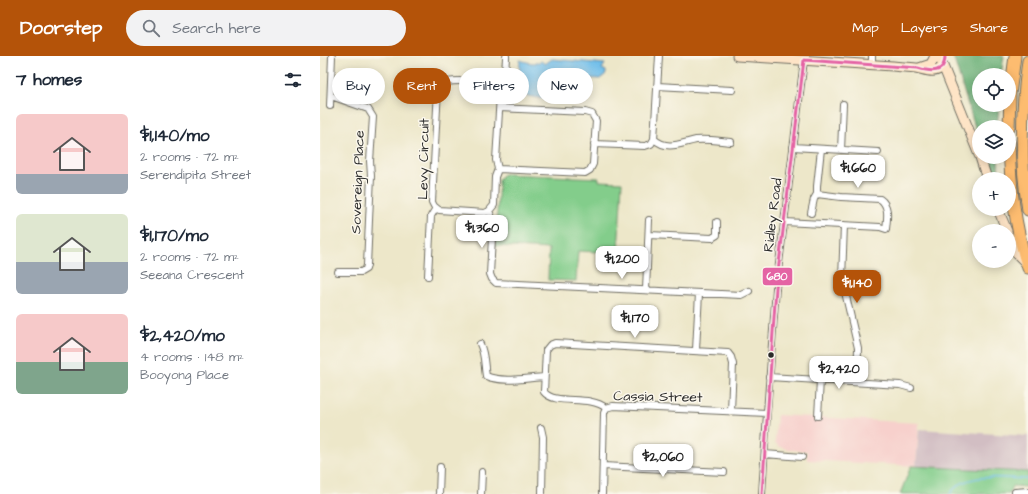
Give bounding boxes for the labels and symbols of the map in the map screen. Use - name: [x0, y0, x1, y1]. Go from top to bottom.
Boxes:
- street label: Levy Circuit: [413, 118, 435, 200]
- street label: Sovereign Place: [346, 129, 370, 234]
- pin: $1,660: [825, 155, 891, 189]
- street label: Ridley Road: [759, 177, 787, 253]
- pin: $1,360: [449, 215, 515, 249]
- pin: $1,200: [589, 246, 655, 280]
- line badge: 680: [762, 267, 793, 286]
- text: 680: [767, 269, 788, 284]
- pin: $1,140: [824, 270, 890, 304]
- pin: $1,170: [602, 305, 668, 339]
- unlabelled marker: [766, 350, 776, 360]
- pin: $2,420: [806, 356, 872, 390]
- street label: Cassia Street: [613, 386, 703, 408]
- pin: $2,060: [630, 444, 696, 478]

